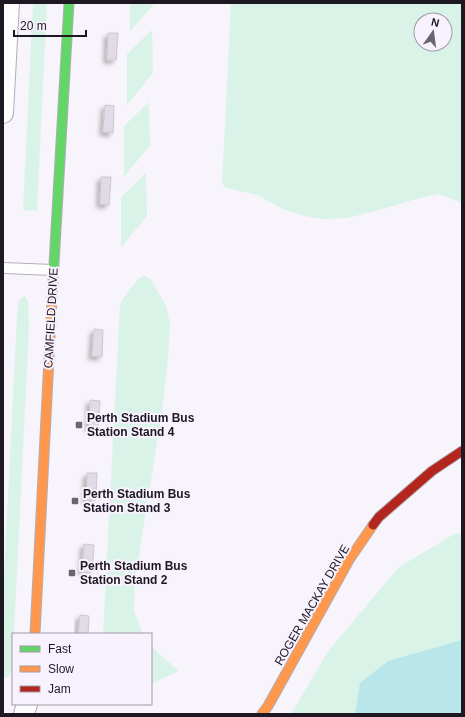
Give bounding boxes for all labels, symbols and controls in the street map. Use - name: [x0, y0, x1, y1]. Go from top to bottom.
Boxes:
- scale bar: [14, 12, 86, 38]
- north arrow: [413, 12, 453, 52]
- text: N: [430, 16, 441, 29]
- text: 20 m: [20, 19, 47, 33]
- street label: CAMFIELD DRIVE: [41, 267, 61, 369]
- place label: Perth Stadium Bus Station Stand 4: [87, 411, 195, 439]
- marker: Perth Stadium Bus Station Stand 4: [74, 420, 84, 430]
- place label: Perth Stadium Bus Station Stand 3: [83, 487, 191, 515]
- marker: Perth Stadium Bus Station Stand 3: [70, 496, 80, 506]
- street label: ROGER MACKAY DRIVE: [272, 542, 352, 668]
- place label: Perth Stadium Bus Station Stand 2: [80, 559, 188, 587]
- marker: Perth Stadium Bus Station Stand 2: [67, 568, 77, 578]
- legend: [12, 633, 152, 705]
- text: Fast: [48, 642, 72, 656]
- text: Slow: [48, 662, 74, 676]
- text: Jam: [48, 682, 71, 696]

